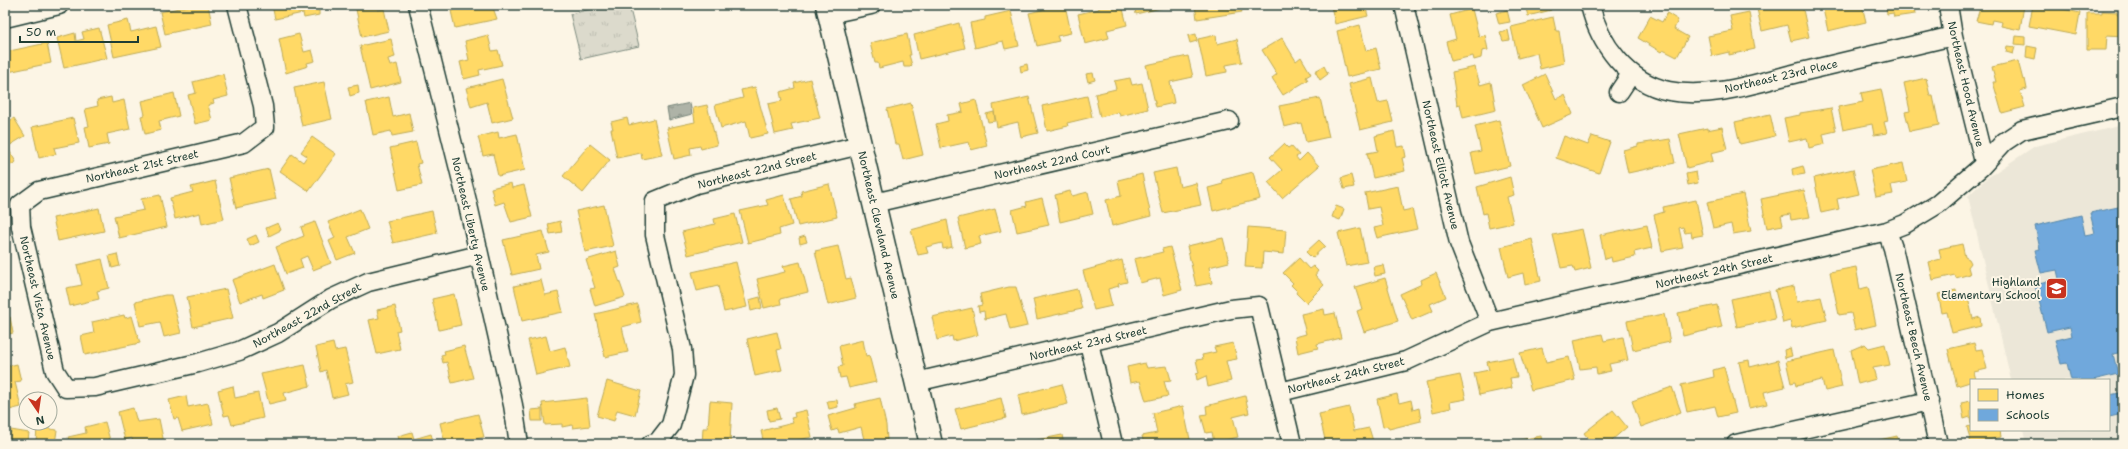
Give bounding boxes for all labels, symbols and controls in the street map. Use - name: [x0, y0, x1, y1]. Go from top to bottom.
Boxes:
- scale bar: [20, 18, 138, 44]
- street label: Northeast Hood Avenue: [1944, 20, 1987, 148]
- text: 50 m: [26, 24, 56, 40]
- street label: Northeast 23rd Place: [1723, 56, 1839, 97]
- street label: Northeast Elliott Avenue: [1418, 99, 1463, 231]
- street label: Northeast 22nd Court: [993, 142, 1112, 183]
- street label: Northeast 21st Street: [84, 146, 200, 187]
- street label: Northeast 22nd Street: [696, 148, 818, 193]
- street label: Northeast Cleveland Avenue: [854, 149, 903, 301]
- street label: Northeast Liberty Avenue: [448, 156, 493, 293]
- street label: Northeast Vista Avenue: [16, 234, 59, 362]
- street label: Northeast 24th Street: [1654, 251, 1774, 292]
- street label: Northeast Beech Avenue: [1891, 272, 1936, 403]
- place label: Highland Elementary School: [1941, 275, 2041, 303]
- school or university icon: Highland Elementary School: [2043, 275, 2069, 301]
- street label: Northeast 22nd Street: [250, 279, 364, 352]
- street label: Northeast 23rd Street: [1028, 323, 1148, 364]
- street label: Northeast 24th Street: [1286, 354, 1406, 397]
- legend: [1970, 379, 2110, 431]
- text: Homes: [2006, 387, 2045, 403]
- north arrow: [18, 391, 58, 431]
- text: Schools: [2006, 407, 2050, 423]
- text: N: [34, 412, 46, 429]

